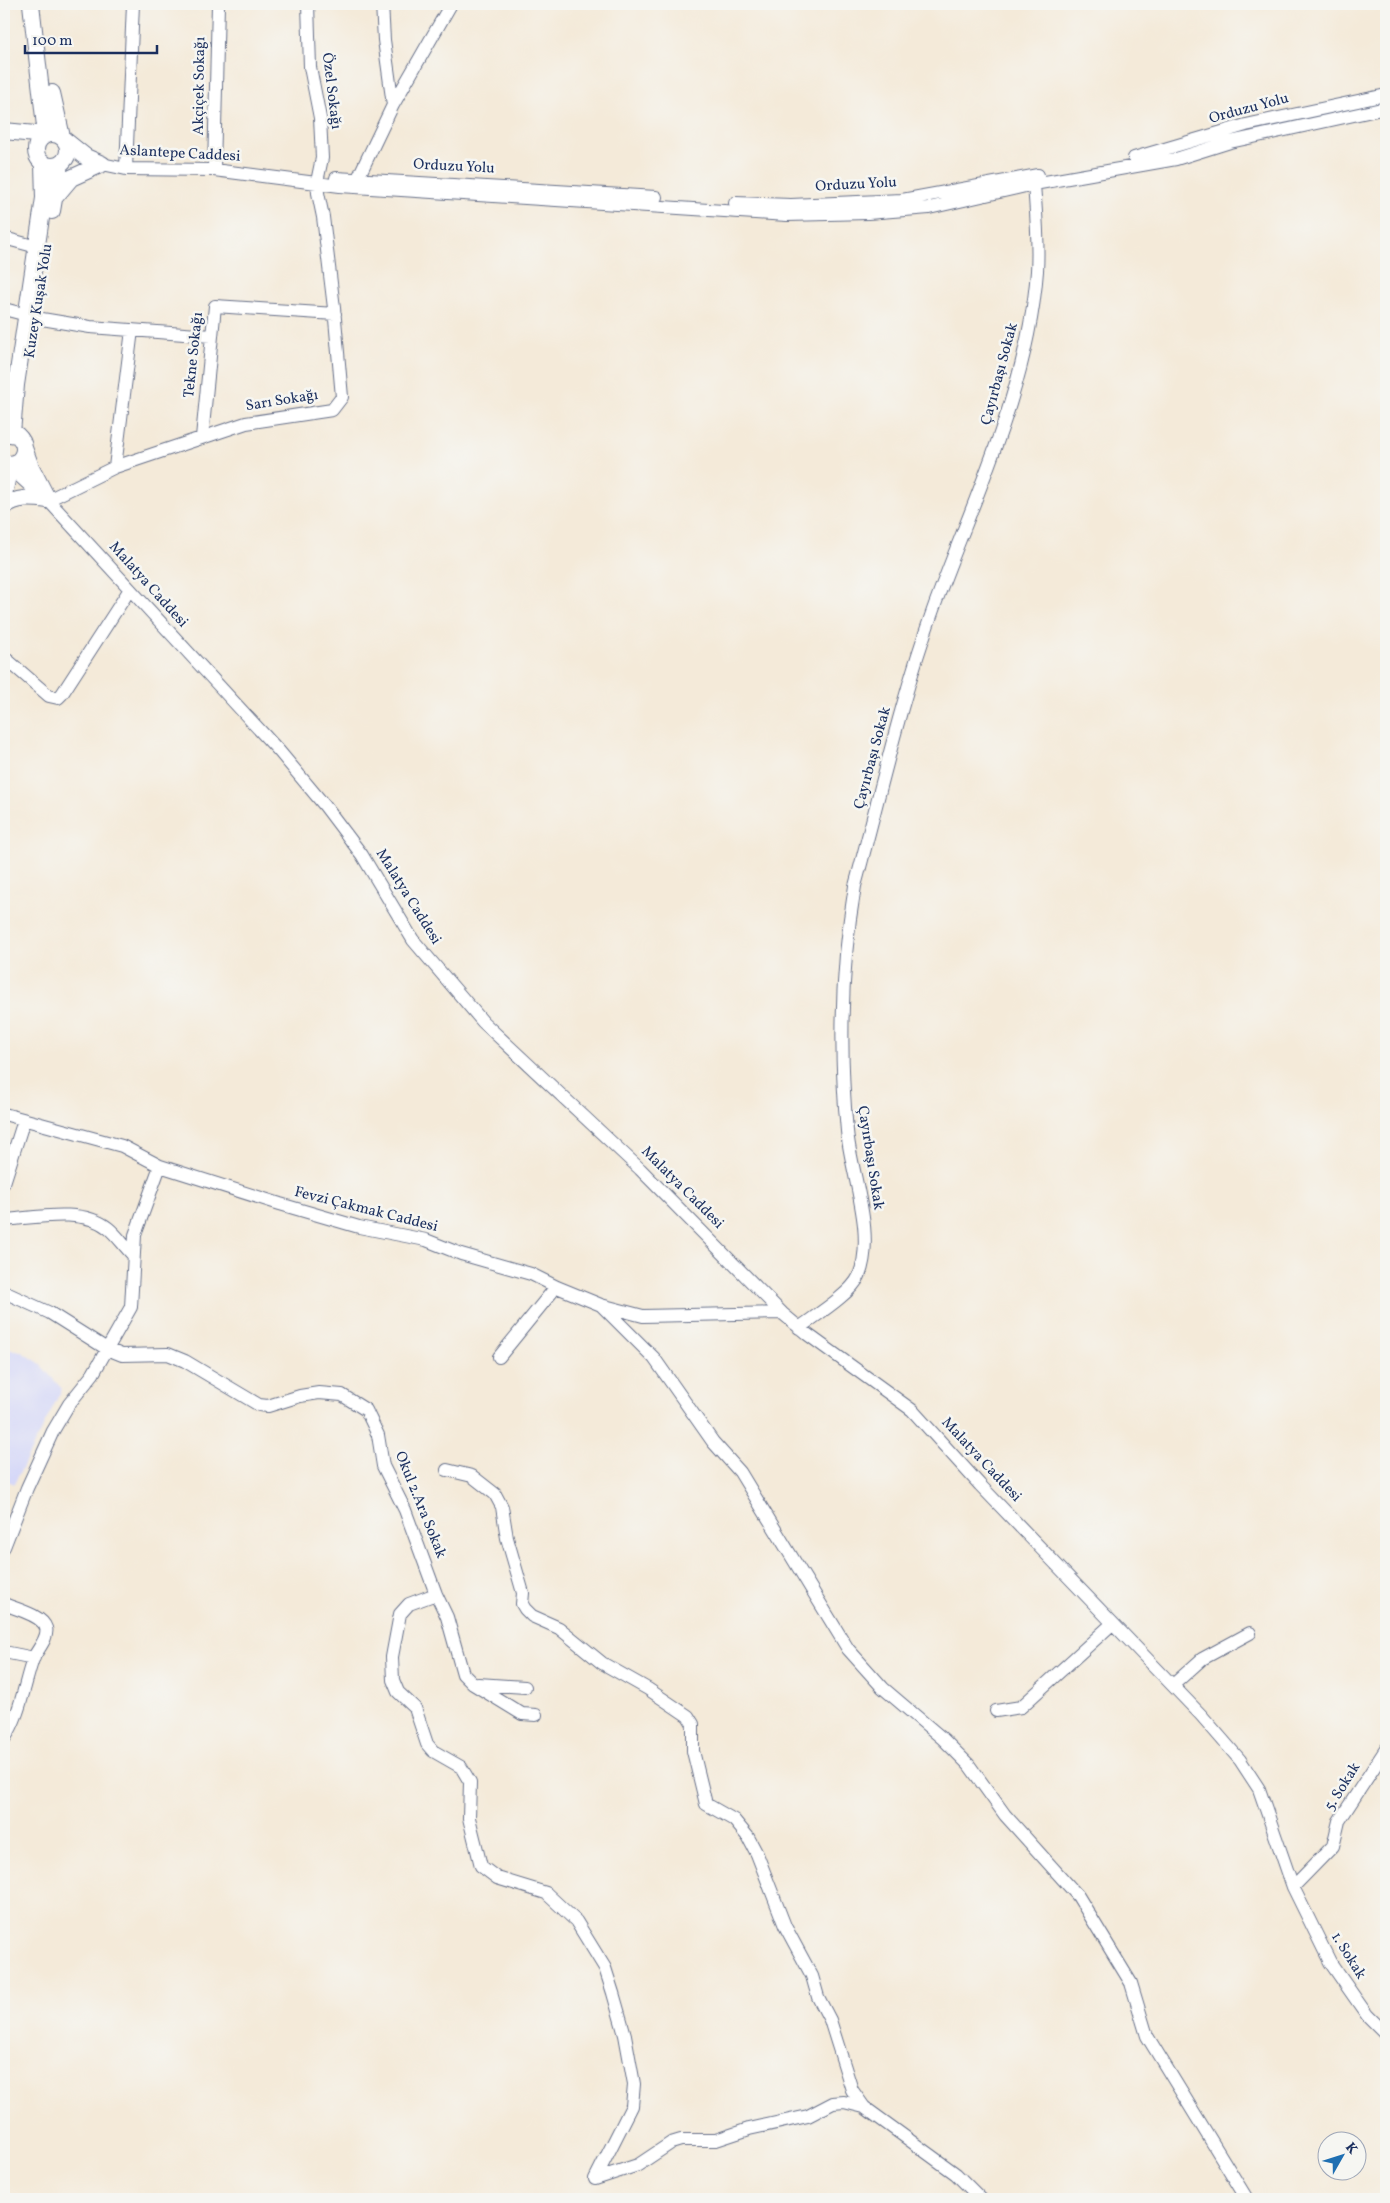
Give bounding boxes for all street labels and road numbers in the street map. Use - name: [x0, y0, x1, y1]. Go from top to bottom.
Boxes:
- street label: Akçiçek Sokağı: [189, 36, 211, 136]
- street label: Özel Sokağı: [316, 51, 346, 131]
- street label: Orduzu Yolu: [1207, 88, 1291, 130]
- street label: Aslantepe Caddesi: [119, 140, 241, 168]
- street label: Orduzu Yolu: [413, 154, 495, 180]
- street label: Orduzu Yolu: [815, 172, 897, 198]
- street label: Kuzey Kuşak Yolu: [20, 242, 58, 360]
- street label: Tekne Sokağı: [179, 311, 209, 399]
- street label: Çayırbaşı Sokak: [976, 320, 1024, 428]
- street label: Sarı Sokağı: [244, 385, 320, 417]
- street label: Malatya Caddesi: [104, 537, 192, 633]
- street label: Çayırbaşı Sokak: [849, 704, 897, 812]
- street label: Malatya Caddesi: [370, 845, 446, 949]
- street label: Çayırbaşı Sokak: [851, 1104, 889, 1212]
- street label: Malatya Caddesi: [636, 1142, 728, 1234]
- street label: Fevzi Çakmak Caddesi: [292, 1182, 440, 1238]
- street label: Malatya Caddesi: [936, 1413, 1026, 1507]
- street label: Okul 2.Ara Sokak: [389, 1448, 451, 1562]
- street label: 5. Sokak: [1320, 1759, 1366, 1815]
- street label: 1. Sokak: [1325, 1928, 1371, 1984]

